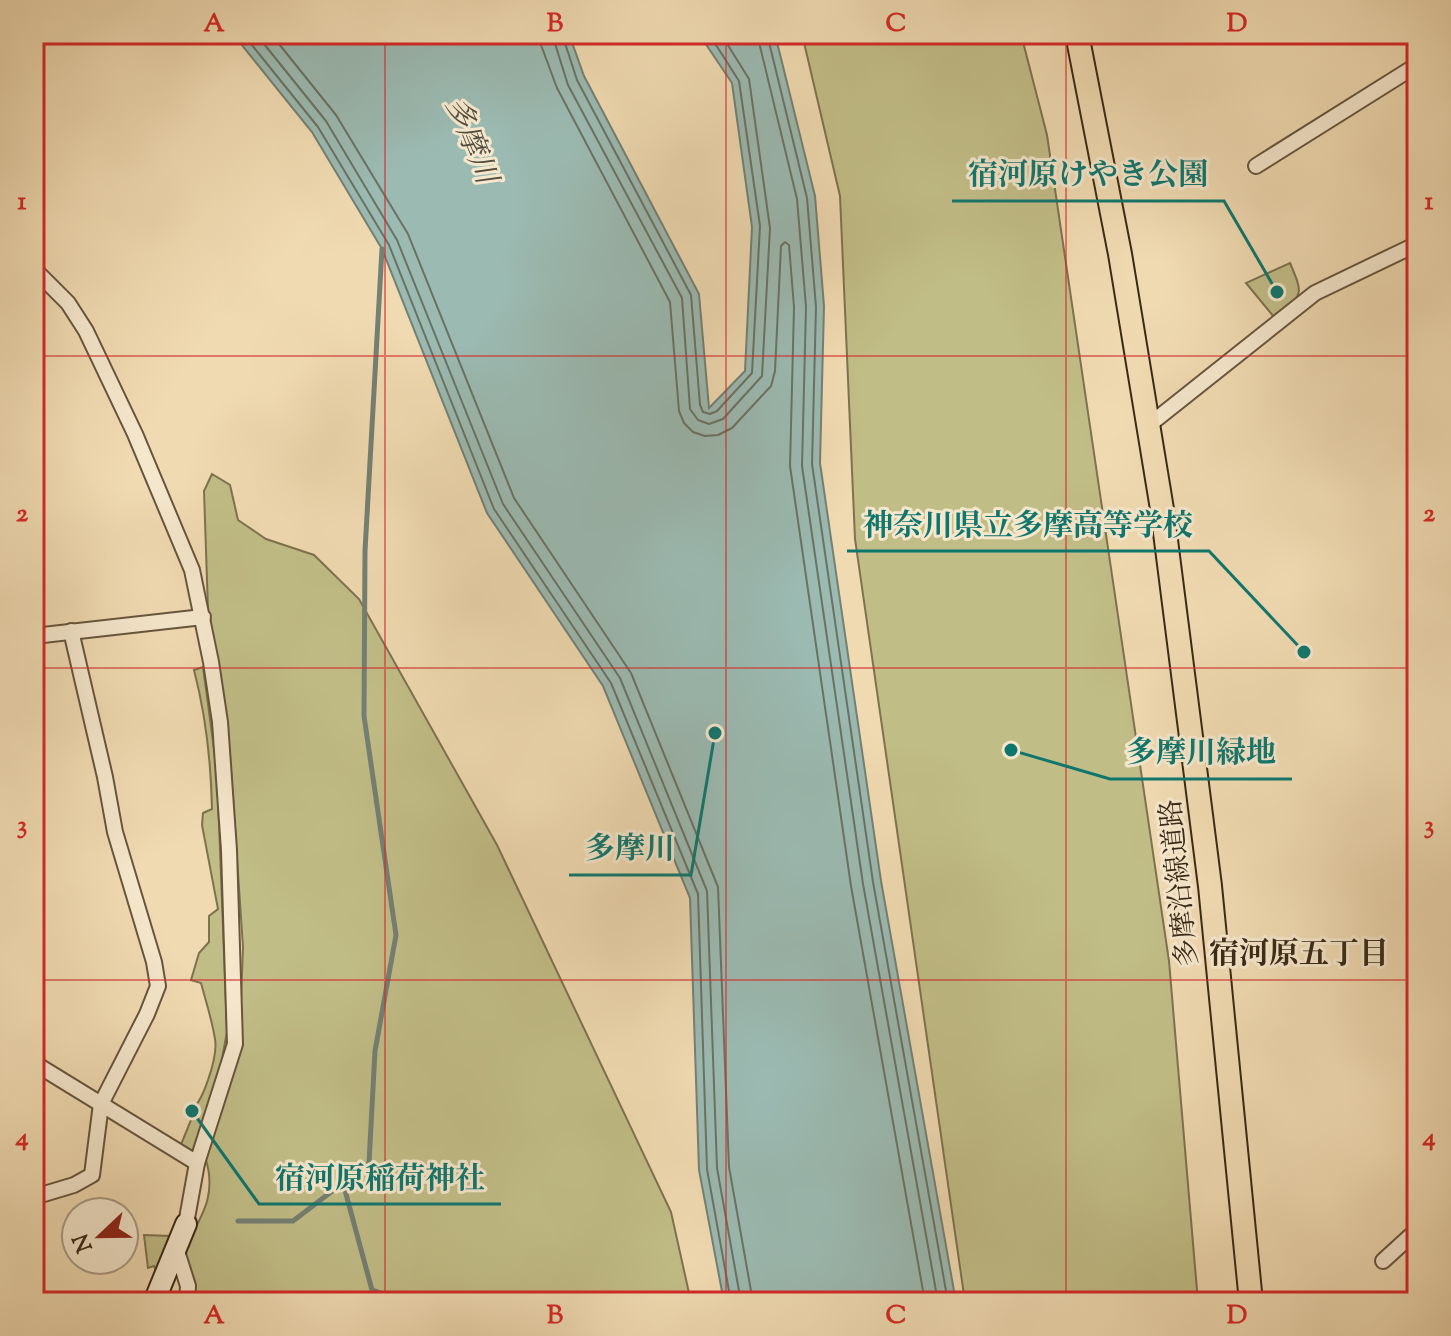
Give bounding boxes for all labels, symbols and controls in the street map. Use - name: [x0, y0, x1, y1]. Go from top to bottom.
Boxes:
- text: A: [203, 6, 225, 43]
- text: B: [547, 6, 564, 43]
- text: C: [886, 6, 906, 43]
- text: D: [1227, 6, 1247, 43]
- water label: 多摩川: [433, 91, 508, 193]
- callout: 宿河原けやき公園: [952, 147, 1224, 201]
- text: 宿河原けやき公園: [968, 155, 1208, 198]
- text: 1: [18, 184, 27, 221]
- text: 1: [1425, 184, 1434, 221]
- text: 2: [16, 496, 29, 533]
- text: 2: [1423, 496, 1436, 533]
- callout: 神奈川県立多摩高等学校: [847, 497, 1209, 551]
- text: 神奈川県立多摩高等学校: [863, 506, 1193, 549]
- callout: 多摩川緑地: [1110, 725, 1292, 779]
- text: 多摩川緑地: [1126, 733, 1276, 776]
- street label: 多摩沿線道路: [1152, 797, 1210, 968]
- text: 3: [17, 808, 27, 845]
- text: 3: [1424, 808, 1434, 845]
- callout: 多摩川: [569, 821, 691, 875]
- text: 多摩川: [585, 829, 675, 872]
- district label: 宿河原五丁目: [1209, 934, 1389, 977]
- text: 4: [14, 1120, 29, 1157]
- text: 4: [1421, 1120, 1436, 1157]
- callout: 宿河原稲荷神社: [259, 1150, 501, 1204]
- text: 宿河原稲荷神社: [275, 1159, 485, 1202]
- north arrow: [60, 1196, 140, 1276]
- text: N: [66, 1228, 102, 1257]
- text: A: [203, 1298, 225, 1335]
- text: B: [547, 1298, 564, 1335]
- text: C: [886, 1298, 906, 1335]
- text: D: [1227, 1298, 1247, 1335]

